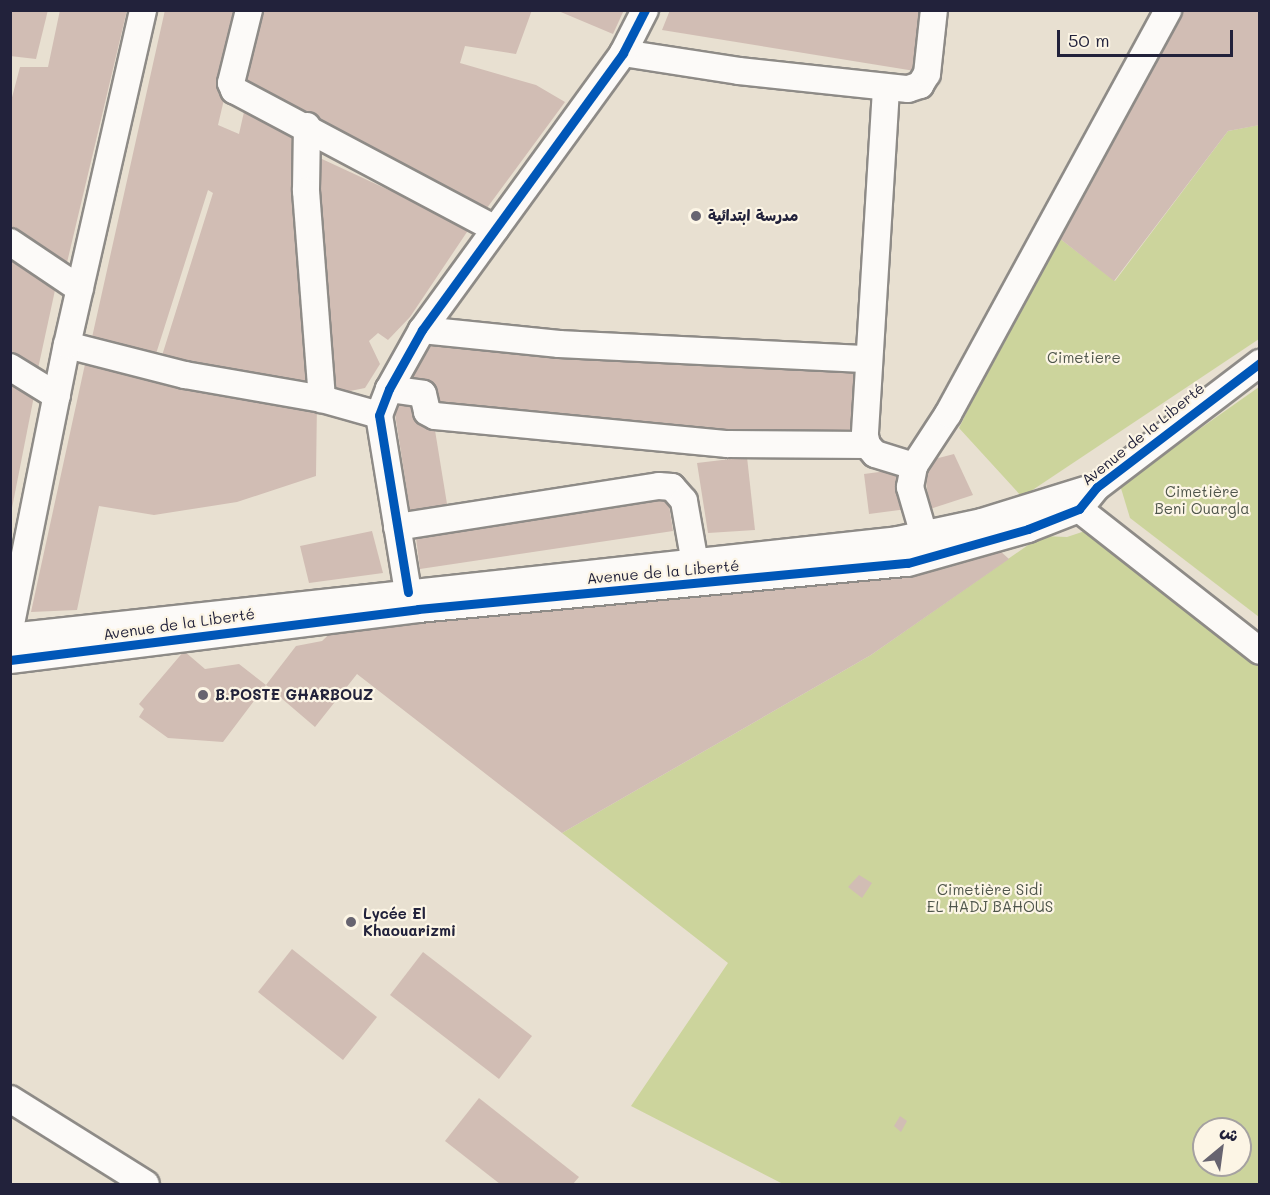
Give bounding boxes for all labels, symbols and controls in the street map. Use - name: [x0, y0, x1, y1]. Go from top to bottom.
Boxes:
- scale bar: [1060, 18, 1236, 56]
- text: 50 m: [1068, 28, 1110, 52]
- place label: مدرسة ابتدائية: [708, 207, 798, 225]
- marker: مدرسة ابتدائية: [689, 209, 703, 223]
- park label: Cimetiere: [1047, 349, 1121, 367]
- street label: Avenue de la Liberté: [1078, 379, 1208, 489]
- park label: Cimetière Beni Ouargla: [1154, 482, 1250, 517]
- street label: Avenue de la Liberté: [586, 556, 740, 588]
- street label: Avenue de la Liberté: [102, 604, 256, 644]
- place label: B.POSTE GHARBOUZ: [215, 686, 373, 704]
- marker: B.POSTE GHARBOUZ: [196, 688, 210, 702]
- park label: Cimetière Sidi EL HADJ BAHOUS: [927, 880, 1053, 915]
- place label: Lycée El Khaouarizmi: [363, 904, 456, 939]
- marker: Lycée El Khaouarizmi: [344, 915, 358, 929]
- north arrow: [1192, 1117, 1252, 1177]
- text: ش: [1217, 1119, 1243, 1146]

